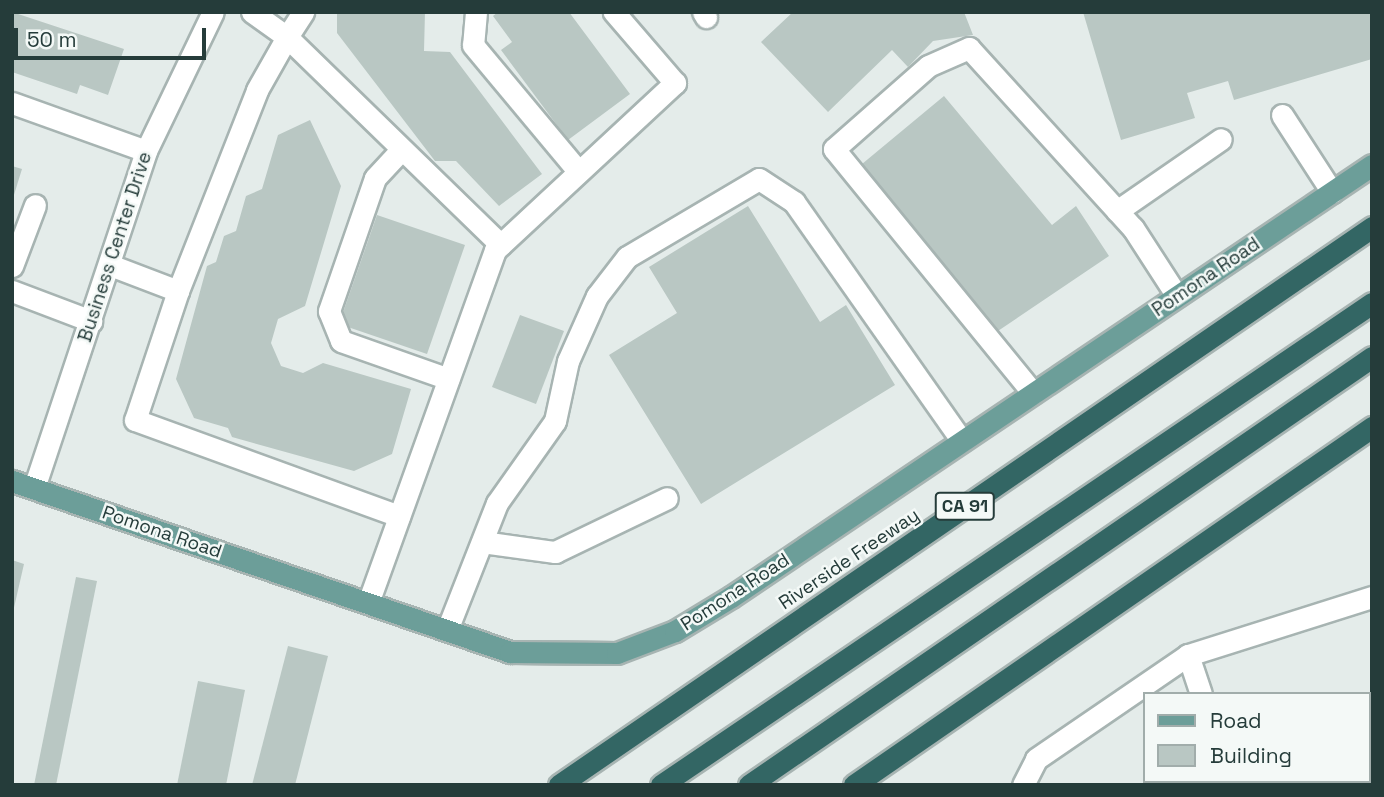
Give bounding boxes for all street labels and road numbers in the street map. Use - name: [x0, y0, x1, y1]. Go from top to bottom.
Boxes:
- street label: Business Center Drive: [73, 149, 157, 345]
- street label: Pomona Road: [1148, 233, 1264, 321]
- road number: CA 91: [934, 492, 996, 520]
- street label: Pomona Road: [99, 501, 225, 563]
- street label: Riverside Freeway: [774, 504, 924, 614]
- street label: Pomona Road: [676, 548, 794, 636]

